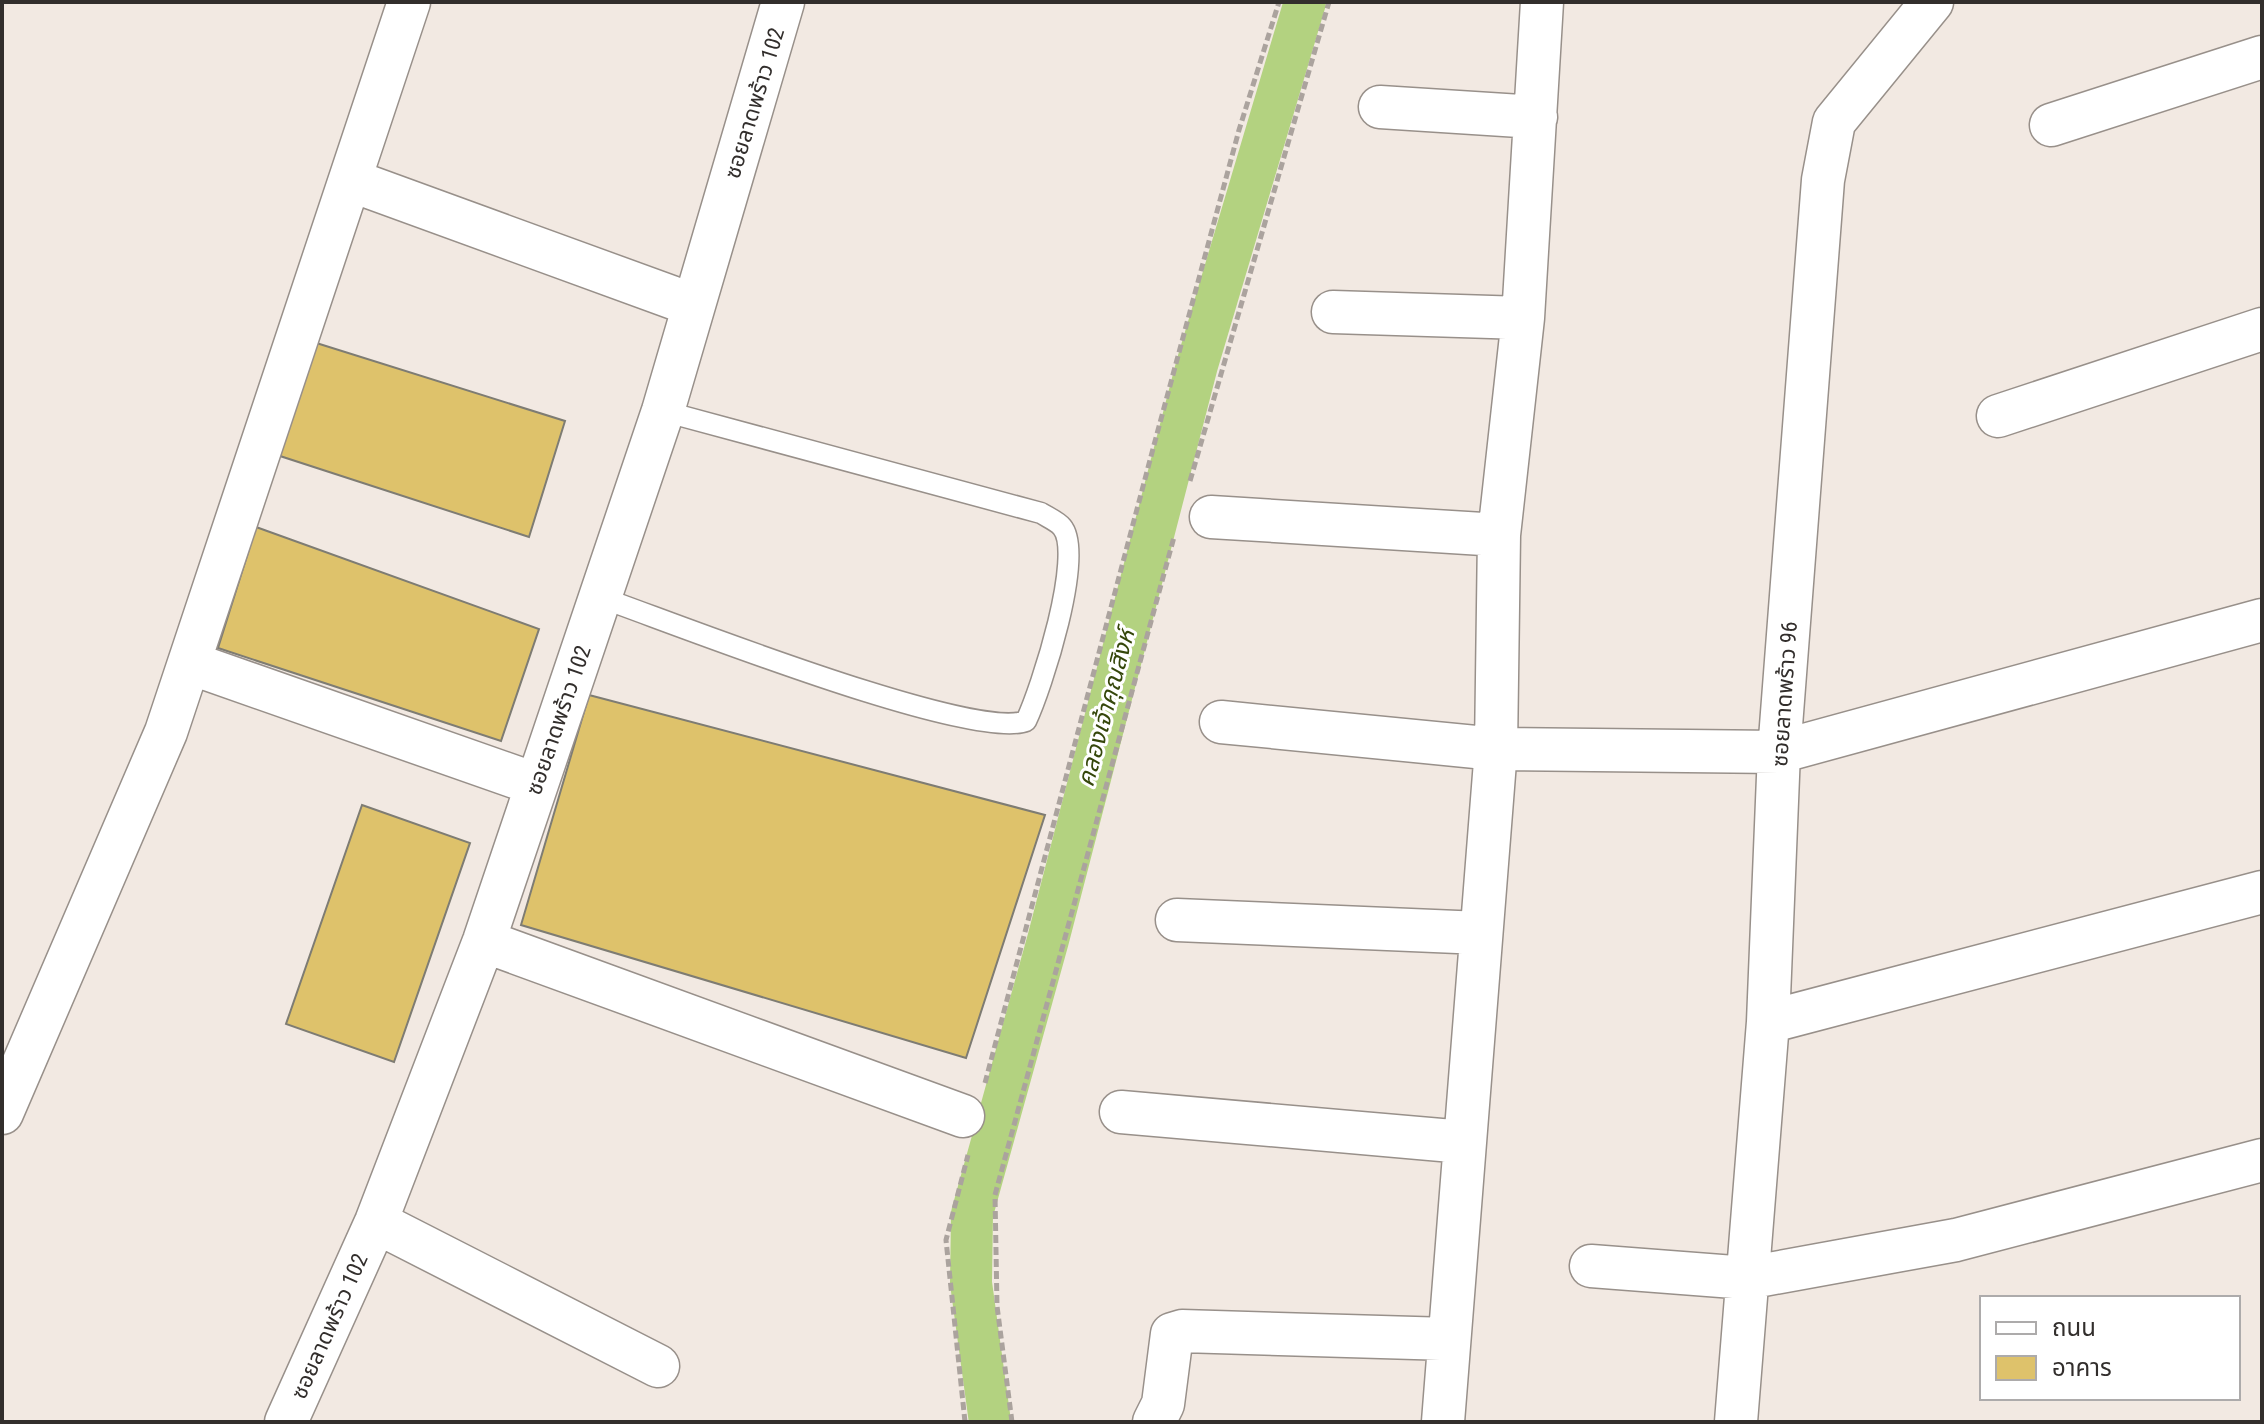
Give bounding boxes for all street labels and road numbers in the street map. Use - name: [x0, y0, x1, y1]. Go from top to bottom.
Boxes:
- street label: ซอยลาดพร้าว 102: [720, 25, 789, 182]
- street label: ซอยลาดพร้าว 96: [1767, 621, 1802, 767]
- street label: ซอยลาดพร้าว 102: [521, 642, 596, 798]
- street label: ซอยลาดพร้าว 102: [286, 1250, 373, 1403]

